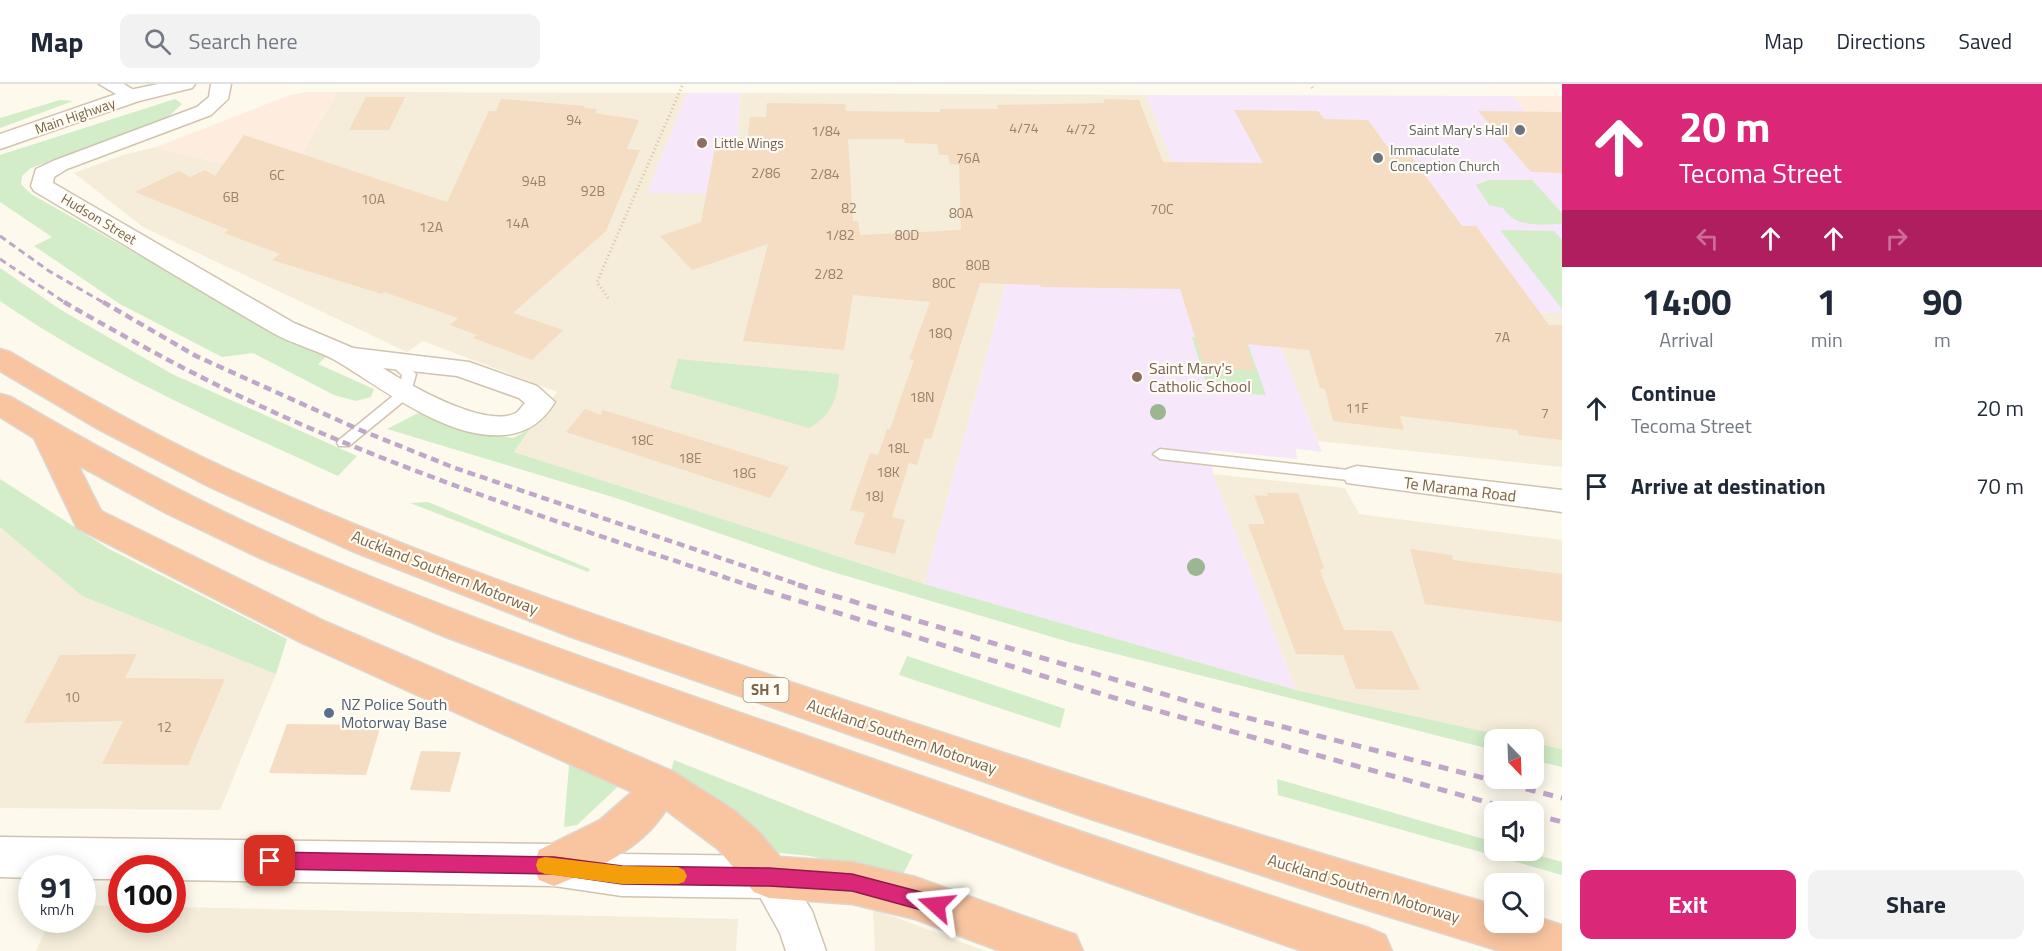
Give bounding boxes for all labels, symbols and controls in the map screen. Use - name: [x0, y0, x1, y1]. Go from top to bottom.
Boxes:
- search box: [120, 14, 540, 68]
- text: Map: [30, 20, 84, 63]
- text: Search here: [189, 24, 298, 58]
- icon: search: [141, 25, 174, 58]
- text: Map: [1764, 25, 1804, 57]
- text: Directions: [1837, 25, 1926, 57]
- text: Saved: [1959, 25, 2012, 57]
- street label: Main Highway: [32, 92, 118, 139]
- text: 20 m: [1679, 94, 1771, 158]
- icon: ahead: [1580, 108, 1658, 186]
- house number: 94: [566, 109, 582, 130]
- house number: 4/74: [1009, 117, 1039, 138]
- house number: 4/72: [1066, 118, 1096, 139]
- place label: Saint Mary's Hall: [1409, 119, 1508, 140]
- house number: 1/84: [811, 120, 841, 141]
- marker: Saint Mary's Hall: [1513, 123, 1527, 137]
- place label: Little Wings: [714, 132, 784, 153]
- marker: Little Wings: [695, 136, 709, 150]
- place label: Immaculate Conception Church: [1390, 139, 1500, 176]
- house number: 76A: [956, 147, 981, 168]
- marker: Immaculate Conception Church: [1371, 151, 1385, 165]
- text: Tecoma Street: [1679, 152, 1842, 193]
- house number: 2/86: [751, 162, 781, 183]
- house number: 2/84: [810, 163, 840, 184]
- house number: 6C: [269, 164, 285, 185]
- house number: 94B: [522, 170, 546, 191]
- house number: 92B: [581, 180, 605, 201]
- house number: 6B: [223, 186, 239, 207]
- street label: Hudson Street: [57, 188, 141, 249]
- house number: 10A: [361, 188, 386, 209]
- house number: 82: [841, 197, 857, 218]
- house number: 70C: [1150, 198, 1174, 219]
- house number: 80A: [949, 202, 974, 223]
- house number: 14A: [505, 212, 530, 233]
- house number: 12A: [419, 216, 444, 237]
- icon: left: [1691, 222, 1724, 255]
- icon: ahead: [1754, 222, 1787, 255]
- icon: ahead: [1817, 222, 1850, 255]
- icon: right: [1880, 222, 1913, 255]
- house number: 1/82: [825, 224, 855, 245]
- house number: 80D: [895, 224, 919, 245]
- house number: 80B: [966, 254, 990, 275]
- house number: 2/82: [814, 263, 844, 284]
- house number: 80C: [932, 272, 956, 293]
- text: 14:00: [1641, 274, 1731, 329]
- text: 1: [1817, 274, 1837, 329]
- text: 90: [1922, 274, 1962, 329]
- house number: 18Q: [928, 322, 952, 343]
- text: Arrival: [1659, 324, 1714, 355]
- text: min: [1811, 324, 1843, 355]
- text: m: [1934, 324, 1951, 355]
- house number: 7A: [1494, 326, 1511, 347]
- place label: Saint Mary's Catholic School: [1149, 356, 1251, 398]
- marker: Saint Mary's Catholic School: [1130, 370, 1144, 384]
- text: Continue: [1631, 376, 1716, 410]
- house number: 18N: [909, 386, 935, 407]
- text: 20 m: [1976, 391, 2024, 425]
- icon: ahead: [1580, 392, 1613, 425]
- house number: 11F: [1345, 397, 1369, 418]
- house number: 7: [1541, 402, 1549, 423]
- text: Tecoma Street: [1631, 410, 1752, 441]
- house number: 18C: [630, 429, 654, 450]
- house number: 18L: [887, 437, 909, 458]
- house number: 18E: [678, 447, 702, 468]
- house number: 18K: [876, 461, 900, 482]
- house number: 18G: [732, 462, 756, 483]
- text: Arrive at destination: [1631, 469, 1826, 503]
- text: 70 m: [1976, 469, 2024, 503]
- street label: Te Marama Road: [1402, 470, 1518, 508]
- icon: arrive: [1580, 470, 1613, 503]
- house number: 18J: [864, 485, 884, 506]
- street label: Auckland Southern Motorway: [348, 523, 542, 621]
- road number: SH 1: [744, 678, 789, 702]
- house number: 10: [64, 686, 80, 707]
- place label: NZ Police South Motorway Base: [341, 692, 447, 734]
- street label: Auckland Southern Motorway: [804, 692, 1001, 780]
- marker: NZ Police South Motorway Base: [322, 706, 336, 720]
- house number: 12: [156, 716, 172, 737]
- north arrow: [1484, 729, 1544, 789]
- map controls: [1484, 729, 1544, 933]
- button: sound: [1484, 801, 1544, 861]
- pin: [244, 835, 295, 886]
- icon: arrive: [253, 844, 286, 877]
- street label: Auckland Southern Motorway: [1265, 847, 1463, 929]
- speed limit sign: 100: [108, 855, 186, 933]
- text: 91: [40, 864, 74, 910]
- button: Exit: [1580, 870, 1796, 939]
- button: Share: [1808, 870, 2024, 939]
- position arrow: [904, 873, 968, 937]
- button: search: [1484, 873, 1544, 933]
- text: km/h: [40, 898, 74, 921]

